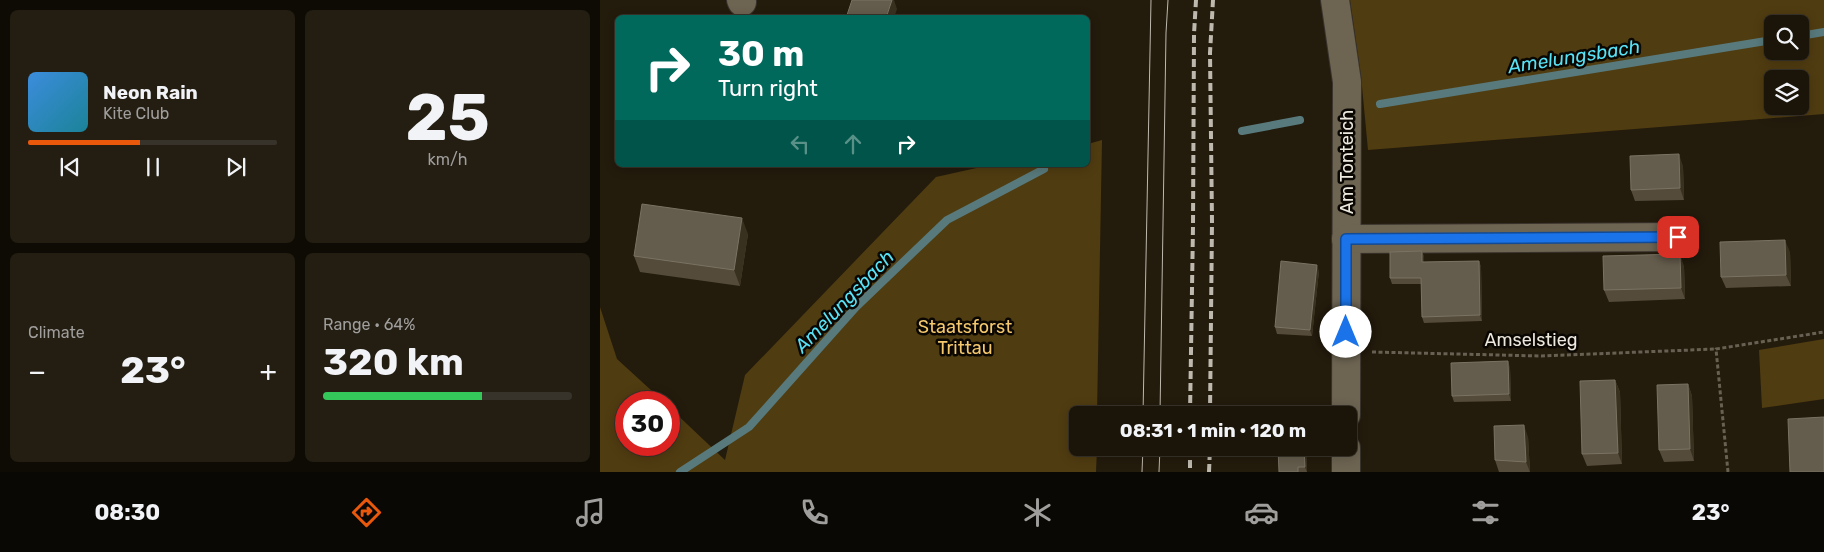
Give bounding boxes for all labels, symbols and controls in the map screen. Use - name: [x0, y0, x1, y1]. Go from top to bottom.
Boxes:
- map controls: [1764, 15, 1809, 115]
- button: search: [1764, 15, 1809, 60]
- text: 30 m: [718, 33, 804, 75]
- icon: right: [635, 35, 700, 100]
- water label: Amelungsbach: [1505, 35, 1642, 78]
- button: layers: [1764, 70, 1809, 115]
- text: Turn right: [718, 75, 818, 102]
- text: 25: [405, 79, 490, 156]
- text: Neon Rain: [103, 81, 198, 104]
- text: Kite Club: [103, 104, 169, 123]
- street label: Am Tonteich: [1336, 110, 1358, 214]
- icon: left: [786, 130, 814, 158]
- icon: ahead: [839, 130, 867, 158]
- icon: right: [892, 130, 920, 158]
- text: km/h: [428, 150, 467, 169]
- icon: previous: [56, 153, 84, 181]
- icon: pause: [139, 153, 167, 181]
- icon: next: [222, 153, 250, 181]
- pin: [1657, 216, 1699, 258]
- icon: arrive: [1664, 223, 1692, 251]
- water label: Amelungsbach: [789, 245, 899, 358]
- position arrow: [1319, 305, 1371, 357]
- text: Range · 64%: [323, 315, 415, 334]
- park label: Staatsforst Trittau: [918, 316, 1012, 359]
- text: Climate: [28, 323, 85, 342]
- street label: Amselstieg: [1484, 329, 1578, 351]
- text: 320 km: [323, 339, 464, 385]
- text: 23°: [120, 347, 186, 393]
- text: −: [28, 355, 46, 388]
- text: +: [260, 355, 277, 388]
- speed limit sign: 30: [615, 391, 680, 456]
- text: 08:31 · 1 min · 120 m: [1120, 419, 1306, 442]
- icon: directions: [349, 495, 384, 530]
- icon: music: [573, 495, 608, 530]
- icon: phone: [797, 495, 832, 530]
- icon: climate: [1020, 495, 1055, 530]
- icon: car: [1244, 495, 1279, 530]
- icon: filters: [1468, 495, 1503, 530]
- text: 08:30: [94, 499, 160, 526]
- text: 23°: [1692, 499, 1730, 526]

